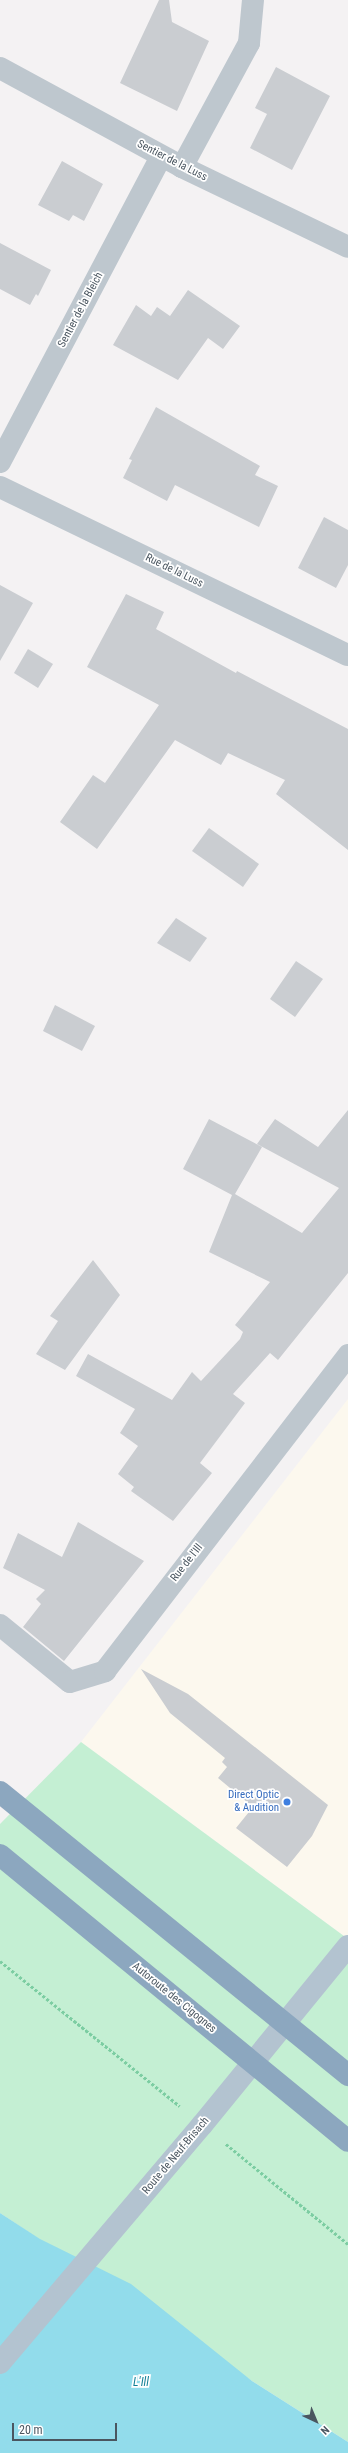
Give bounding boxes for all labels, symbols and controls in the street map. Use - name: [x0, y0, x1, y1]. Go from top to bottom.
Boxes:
- street label: Sentier de la Luss: [135, 138, 209, 184]
- street label: Sentier de la Bleich: [56, 270, 106, 350]
- street label: Rue de la Luss: [143, 551, 205, 591]
- street label: Rue de l'Ill: [168, 1542, 206, 1584]
- place label: Direct Optic & Audition: [228, 1789, 279, 1815]
- marker: Direct Optic & Audition: [282, 1797, 292, 1807]
- street label: Autoroute des Cigognes: [129, 1960, 219, 2036]
- street label: Route de Neuf-Brisach: [140, 2115, 212, 2197]
- water label: L'Ill: [133, 2376, 149, 2390]
- north arrow: [296, 2401, 336, 2441]
- scale bar: [14, 2415, 119, 2441]
- text: 20 m: [19, 2423, 43, 2437]
- text: N: [318, 2423, 332, 2437]

